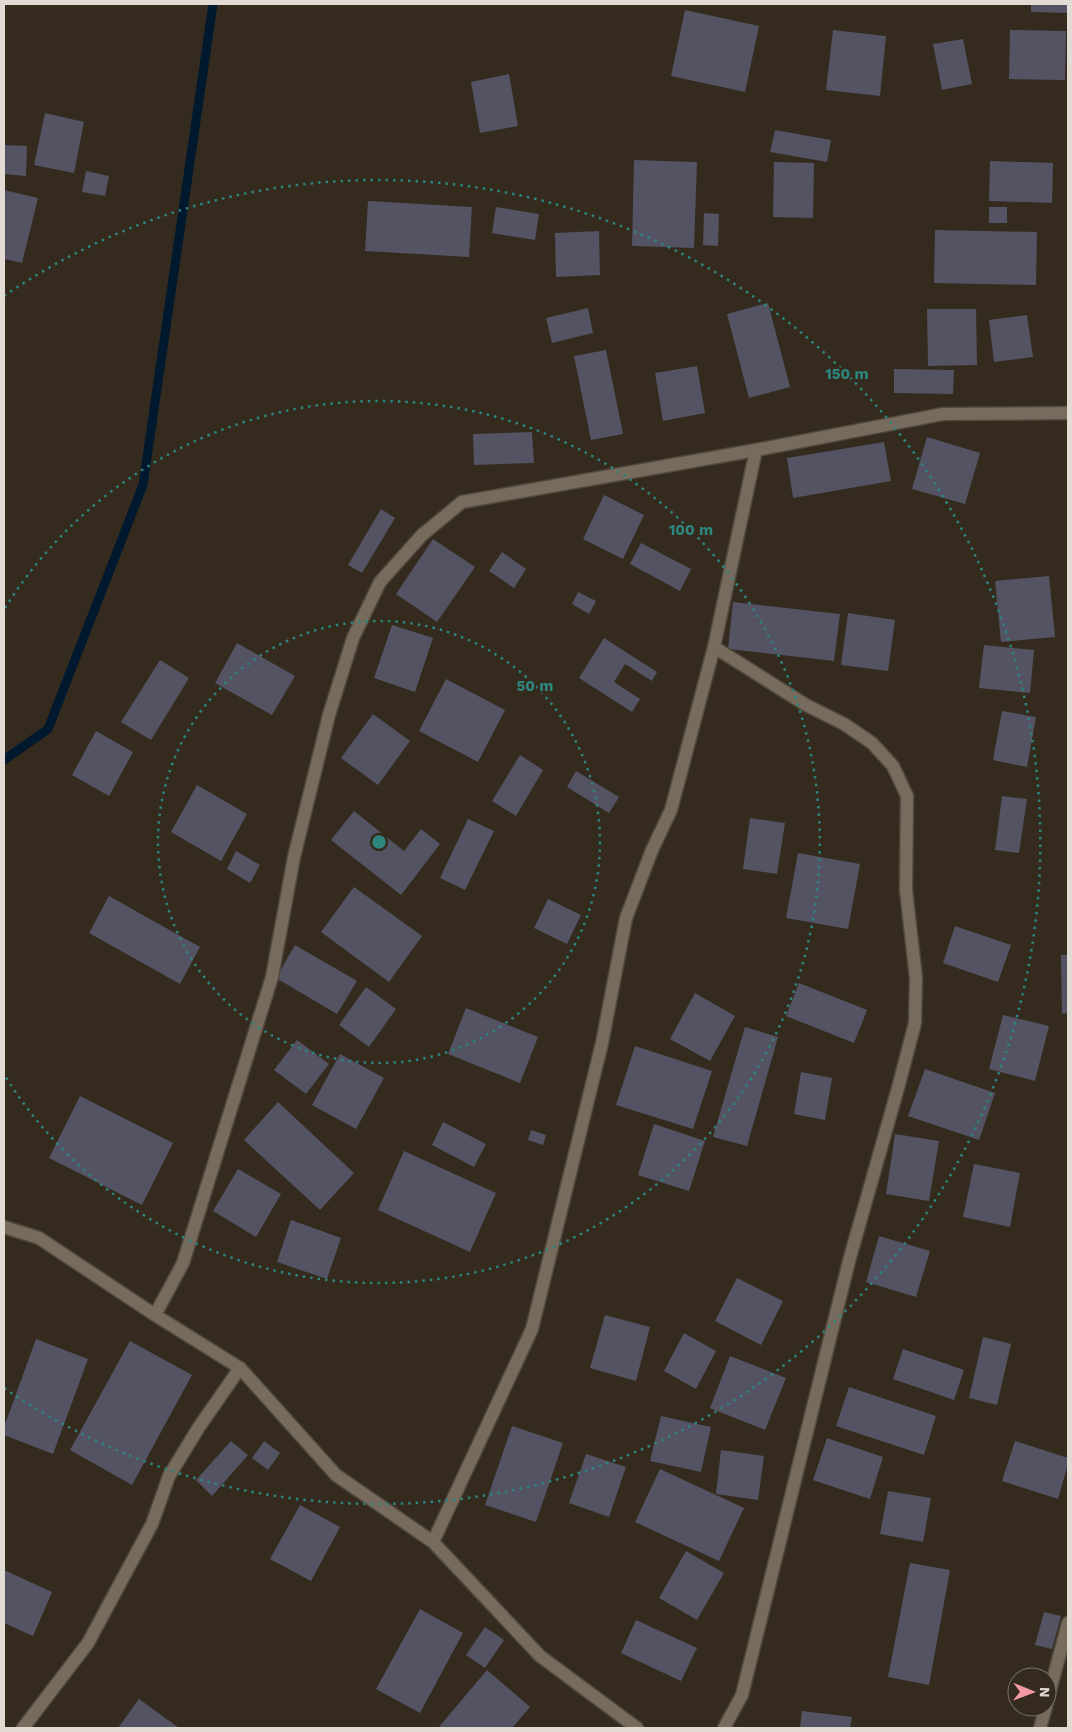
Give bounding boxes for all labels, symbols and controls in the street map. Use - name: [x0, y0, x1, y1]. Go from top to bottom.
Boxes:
- text: 150 m: [825, 365, 869, 383]
- text: 100 m: [669, 521, 713, 539]
- text: 50 m: [517, 677, 553, 695]
- centre of rings: [370, 833, 388, 851]
- north arrow: [1007, 1667, 1057, 1717]
- text: N: [1037, 1687, 1053, 1698]

